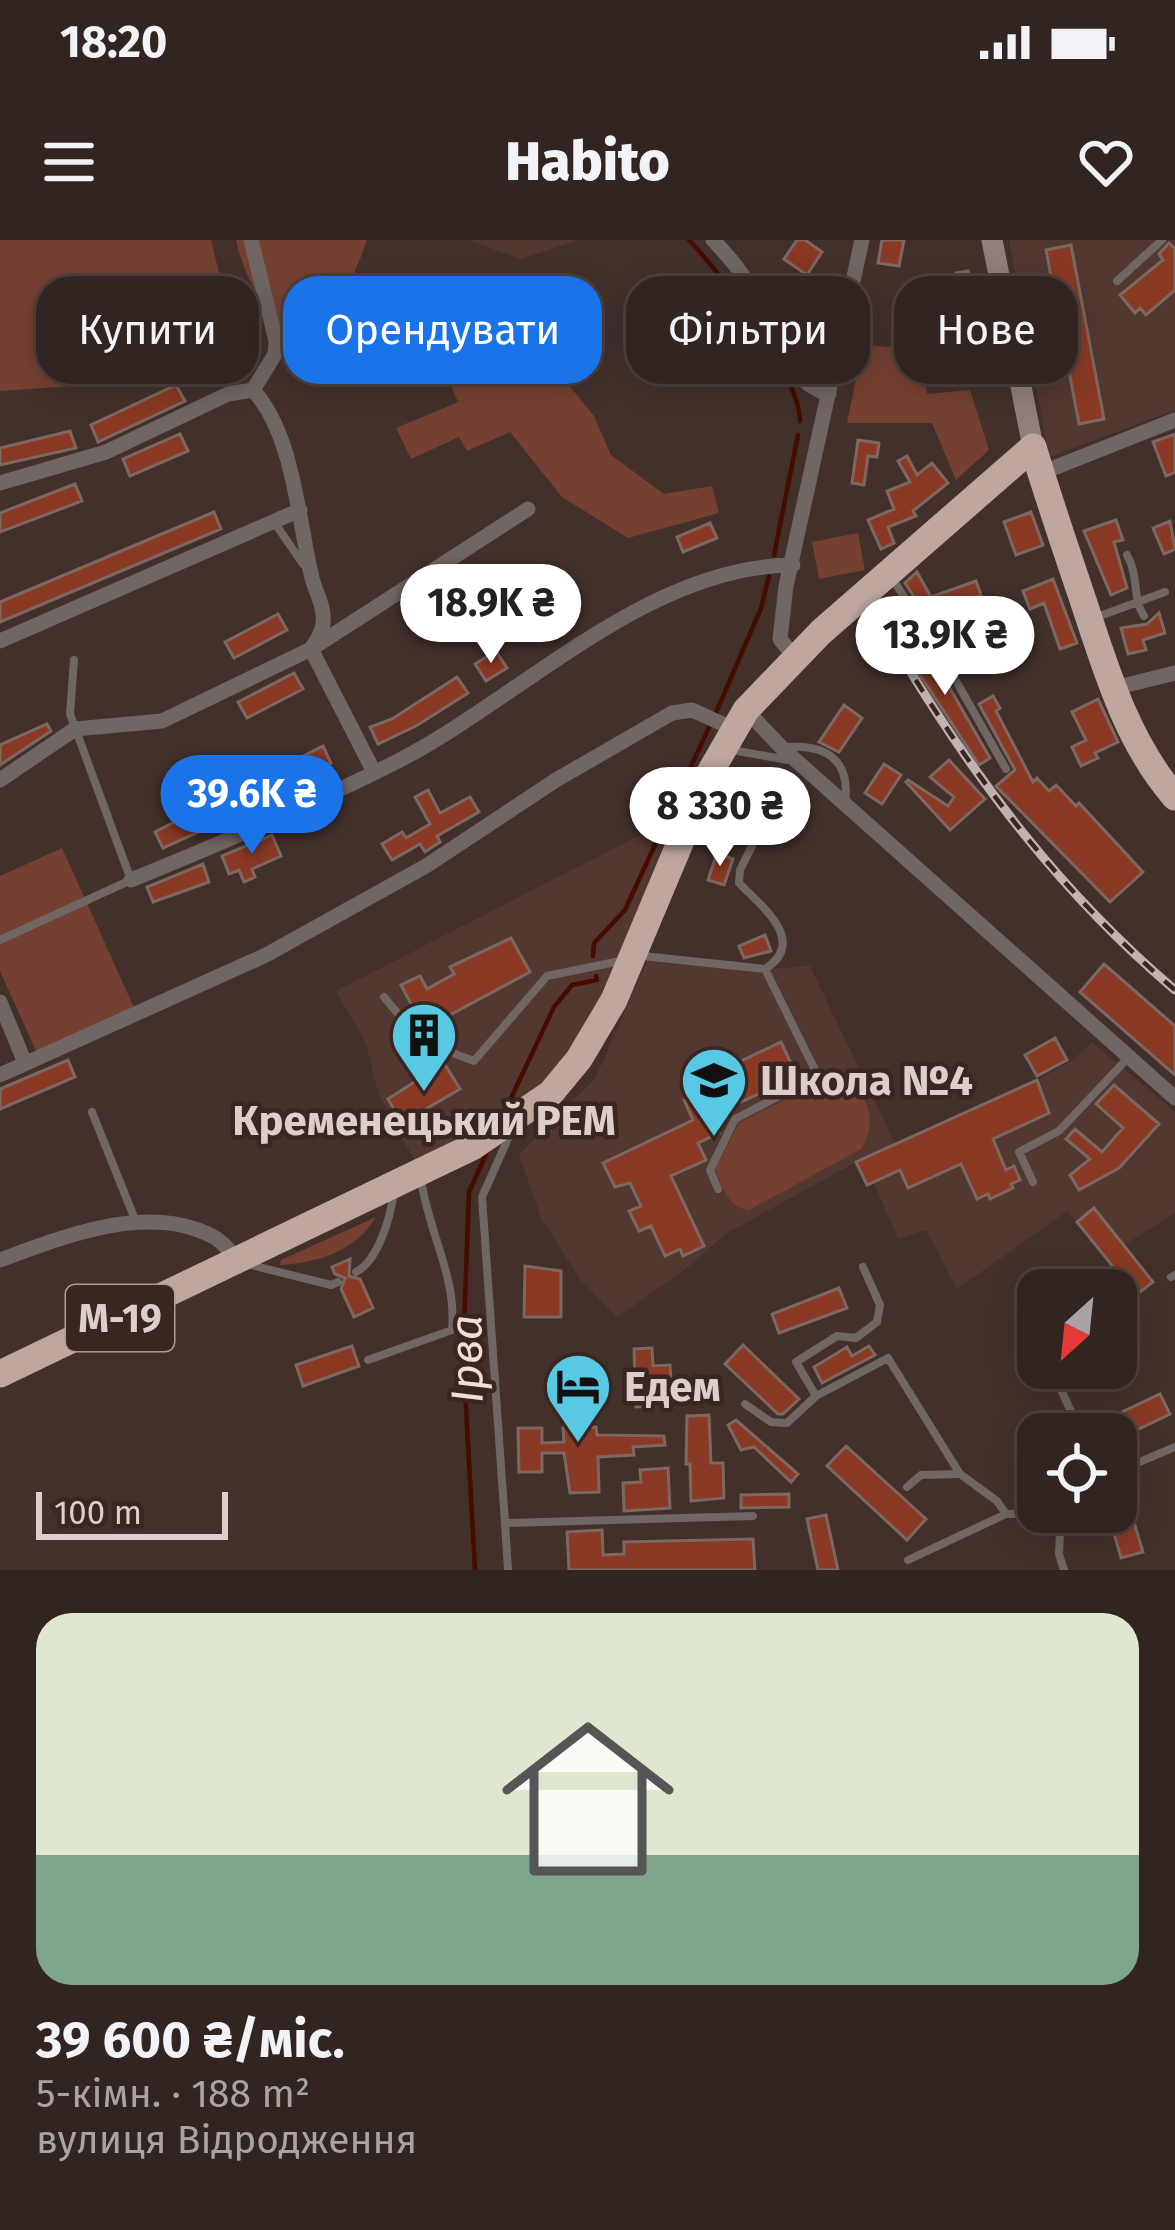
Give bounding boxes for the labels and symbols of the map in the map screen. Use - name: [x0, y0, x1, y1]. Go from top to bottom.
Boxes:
- pin: 18.9K ₴: [380, 564, 602, 666]
- pin: 13.9K ₴: [834, 596, 1056, 698]
- pin: 39.6K ₴: [141, 755, 363, 857]
- pin: 8 330 ₴: [609, 767, 831, 869]
- building icon: Кременецький РЕМ: [389, 1000, 459, 1094]
- school or university icon: Школа №4: [679, 1045, 749, 1139]
- place label: Школа №4: [760, 1056, 973, 1106]
- place label: Кременецький РЕМ: [232, 1096, 616, 1146]
- north arrow: [1017, 1269, 1137, 1389]
- road number: М-19: [66, 1285, 174, 1351]
- water label: Ірва: [439, 1314, 495, 1404]
- hotel icon: Едем: [543, 1351, 613, 1445]
- place label: Едем: [624, 1362, 721, 1412]
- scale bar: [36, 1486, 228, 1539]

